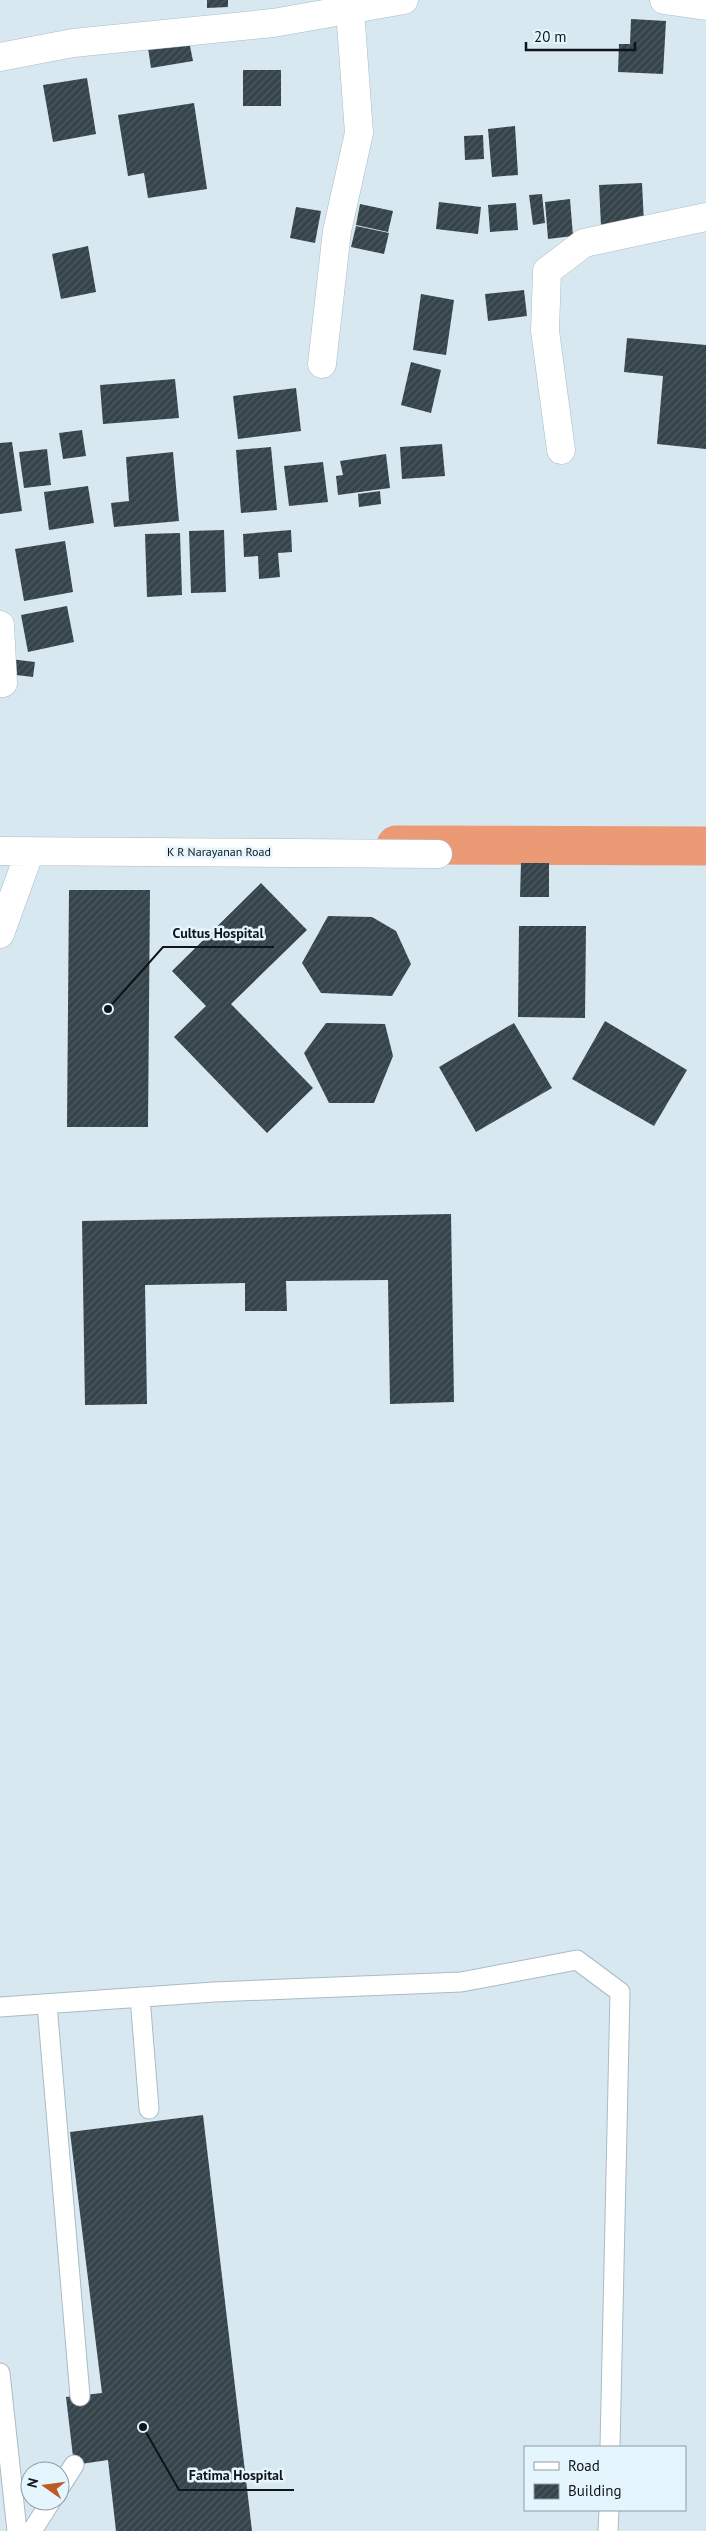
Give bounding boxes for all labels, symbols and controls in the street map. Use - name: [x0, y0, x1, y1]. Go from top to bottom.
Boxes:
- scale bar: [526, 20, 635, 52]
- text: 20 m: [534, 27, 567, 46]
- street label: K R Narayanan Road: [167, 844, 271, 859]
- callout: Cultus Hospital: [163, 918, 274, 947]
- text: Cultus Hospital: [173, 924, 264, 942]
- legend: [524, 2446, 686, 2511]
- text: Road: [568, 2456, 600, 2475]
- north arrow: [20, 2461, 70, 2511]
- callout: Fatima Hospital: [179, 2461, 294, 2490]
- text: Fatima Hospital: [189, 2466, 284, 2484]
- text: N: [23, 2476, 42, 2489]
- text: Building: [568, 2481, 622, 2500]

